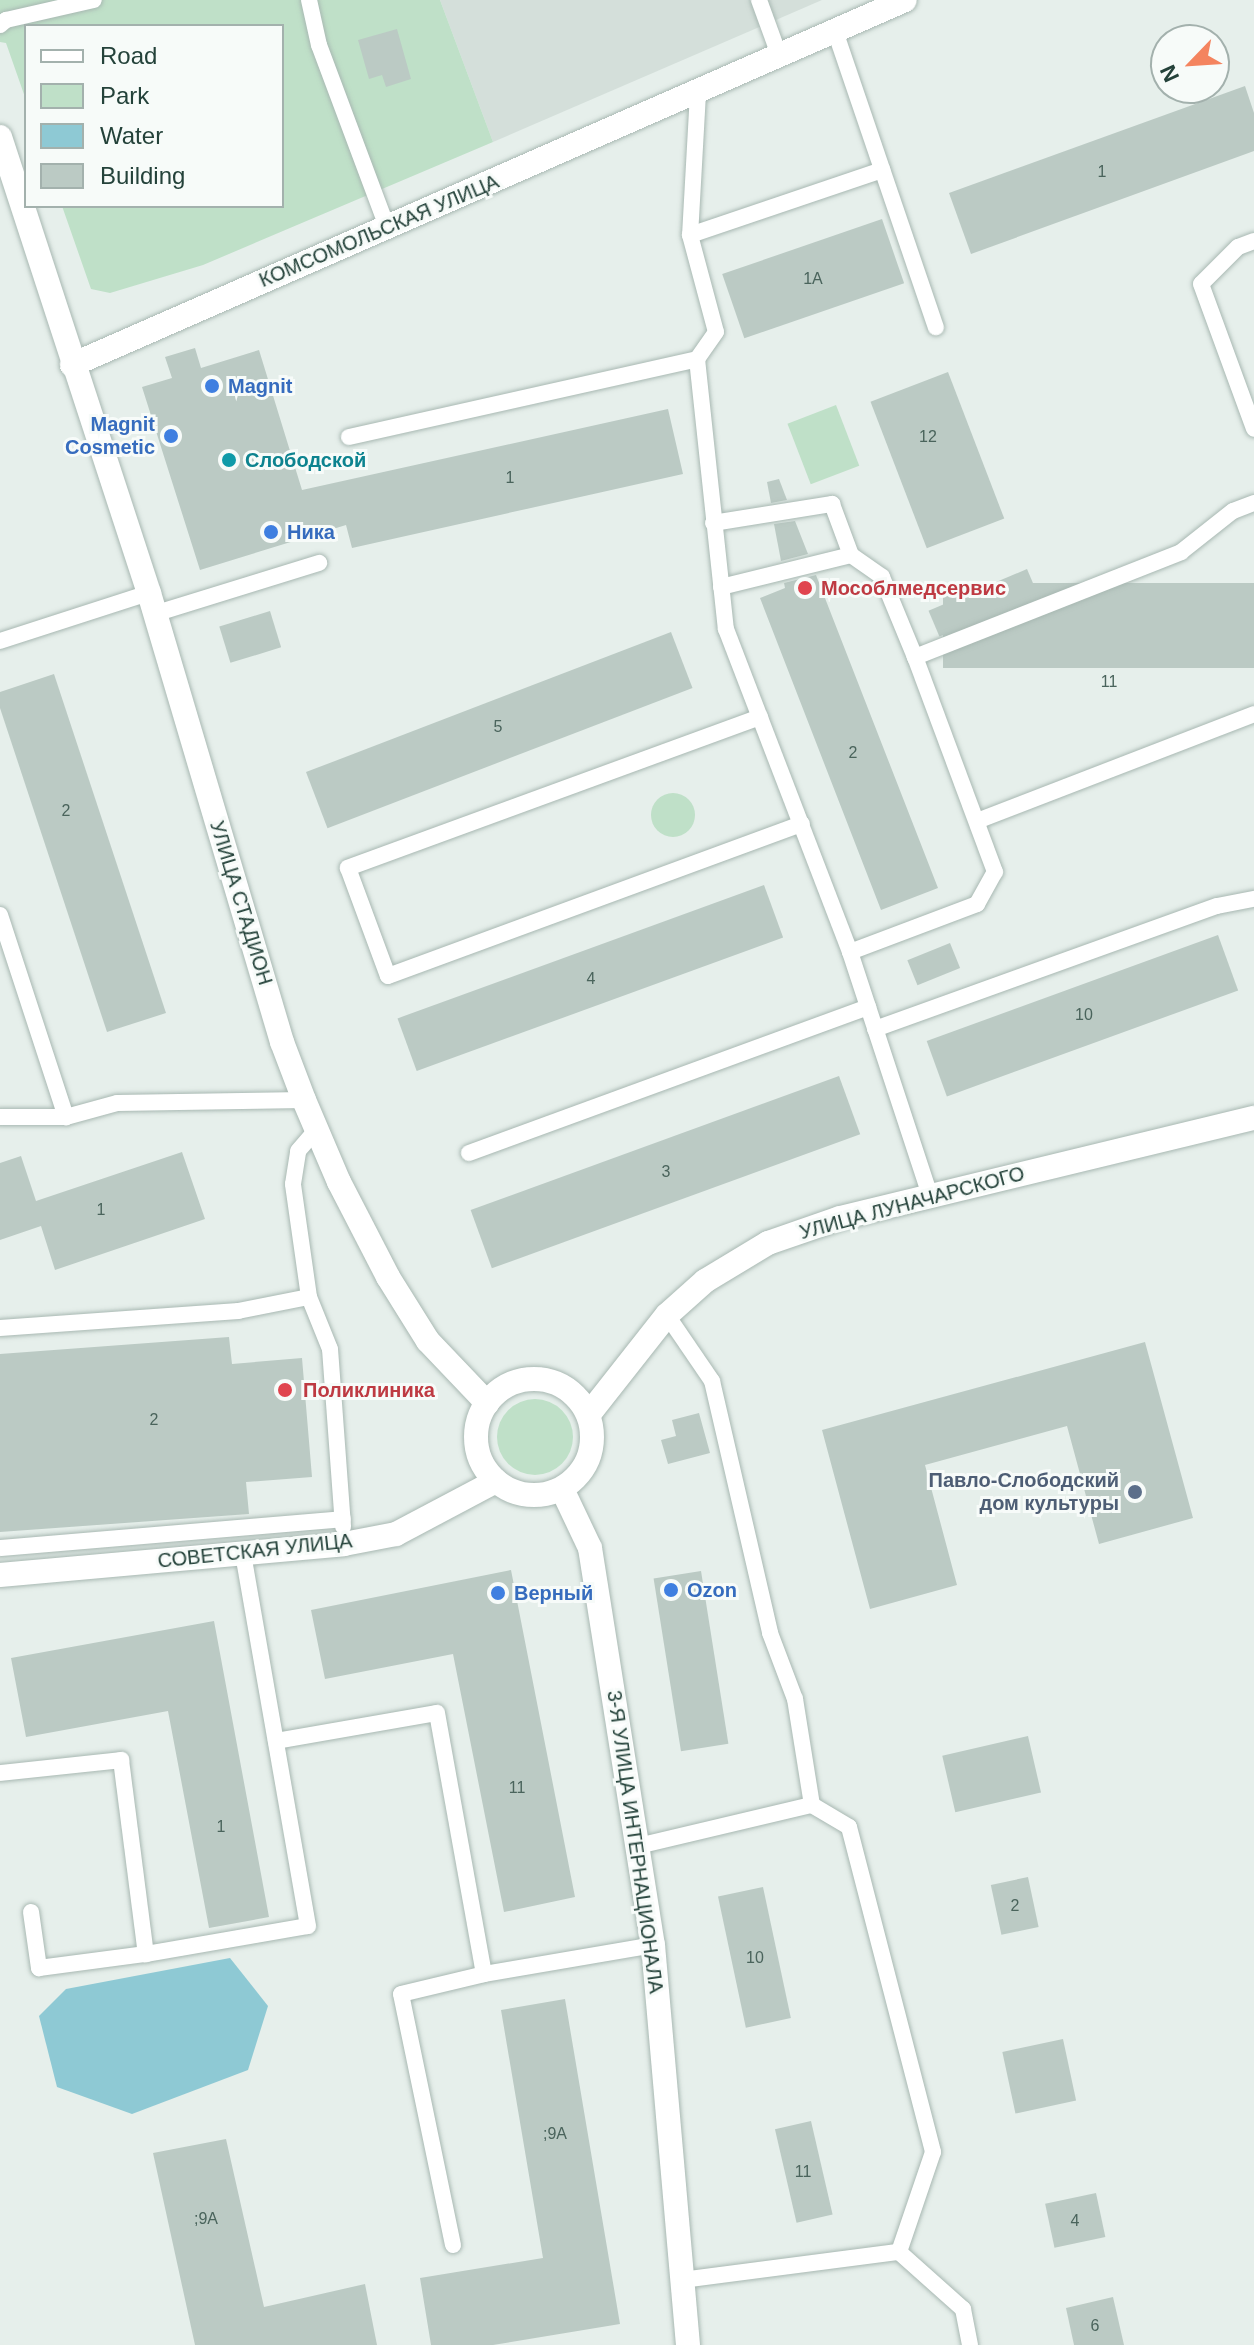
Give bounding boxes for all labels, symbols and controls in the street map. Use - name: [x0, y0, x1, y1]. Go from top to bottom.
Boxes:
- legend: [24, 24, 284, 208]
- north arrow: [1150, 24, 1230, 104]
- text: Road: [100, 42, 157, 69]
- text: N: [1155, 61, 1184, 86]
- text: Park: [100, 82, 149, 109]
- text: Water: [100, 122, 163, 149]
- text: Building: [100, 162, 185, 189]
- house number: 1: [1098, 162, 1106, 182]
- street label: КОМСОМОЛЬСКАЯ УЛИЦА: [256, 170, 502, 292]
- house number: 1А: [803, 269, 823, 289]
- place label: Magnit: [228, 374, 292, 398]
- marker: Magnit: [203, 377, 221, 395]
- place label: Magnit Cosmetic: [65, 412, 155, 459]
- marker: Magnit Cosmetic: [162, 427, 180, 445]
- house number: 12: [919, 427, 937, 447]
- place label: Слободской: [245, 448, 366, 472]
- marker: Слободской: [220, 451, 238, 469]
- house number: 1: [506, 468, 514, 488]
- place label: Ника: [287, 520, 335, 544]
- marker: Ника: [262, 523, 280, 541]
- place label: Мособлмедсервис: [821, 576, 1006, 600]
- marker: Мособлмедсервис: [796, 579, 814, 597]
- house number: 11: [1101, 672, 1117, 692]
- house number: 5: [494, 717, 502, 737]
- house number: 2: [849, 743, 857, 763]
- house number: 2: [62, 801, 70, 821]
- street label: УЛИЦА СТАДИОН: [205, 818, 277, 988]
- house number: 4: [587, 969, 595, 989]
- house number: 10: [1075, 1005, 1093, 1025]
- street label: УЛИЦА ЛУНАЧАРСКОГО: [797, 1161, 1027, 1245]
- house number: 3: [662, 1162, 670, 1182]
- house number: 1: [97, 1200, 105, 1220]
- place label: Поликлиника: [303, 1378, 435, 1402]
- marker: Поликлиника: [274, 1379, 296, 1401]
- house number: 2: [150, 1410, 158, 1430]
- place label: Павло-Слободский дом культуры: [929, 1468, 1119, 1515]
- marker: Павло-Слободский дом культуры: [1126, 1483, 1144, 1501]
- street label: СОВЕТСКАЯ УЛИЦА: [156, 1529, 354, 1573]
- place label: Ozon: [687, 1578, 737, 1602]
- place label: Верный: [514, 1581, 593, 1605]
- marker: Ozon: [662, 1581, 680, 1599]
- marker: Верный: [489, 1584, 507, 1602]
- street label: 3-Я УЛИЦА ИНТЕРНАЦИОНАЛА: [602, 1689, 668, 1995]
- house number: 11: [509, 1778, 525, 1798]
- house number: 1: [217, 1817, 225, 1837]
- house number: 2: [1011, 1896, 1019, 1916]
- house number: 10: [746, 1948, 764, 1968]
- house number: ;9А: [543, 2124, 567, 2144]
- house number: 11: [795, 2162, 811, 2182]
- house number: ;9А: [194, 2209, 218, 2229]
- house number: 4: [1071, 2211, 1079, 2231]
- house number: 6: [1091, 2316, 1099, 2336]

